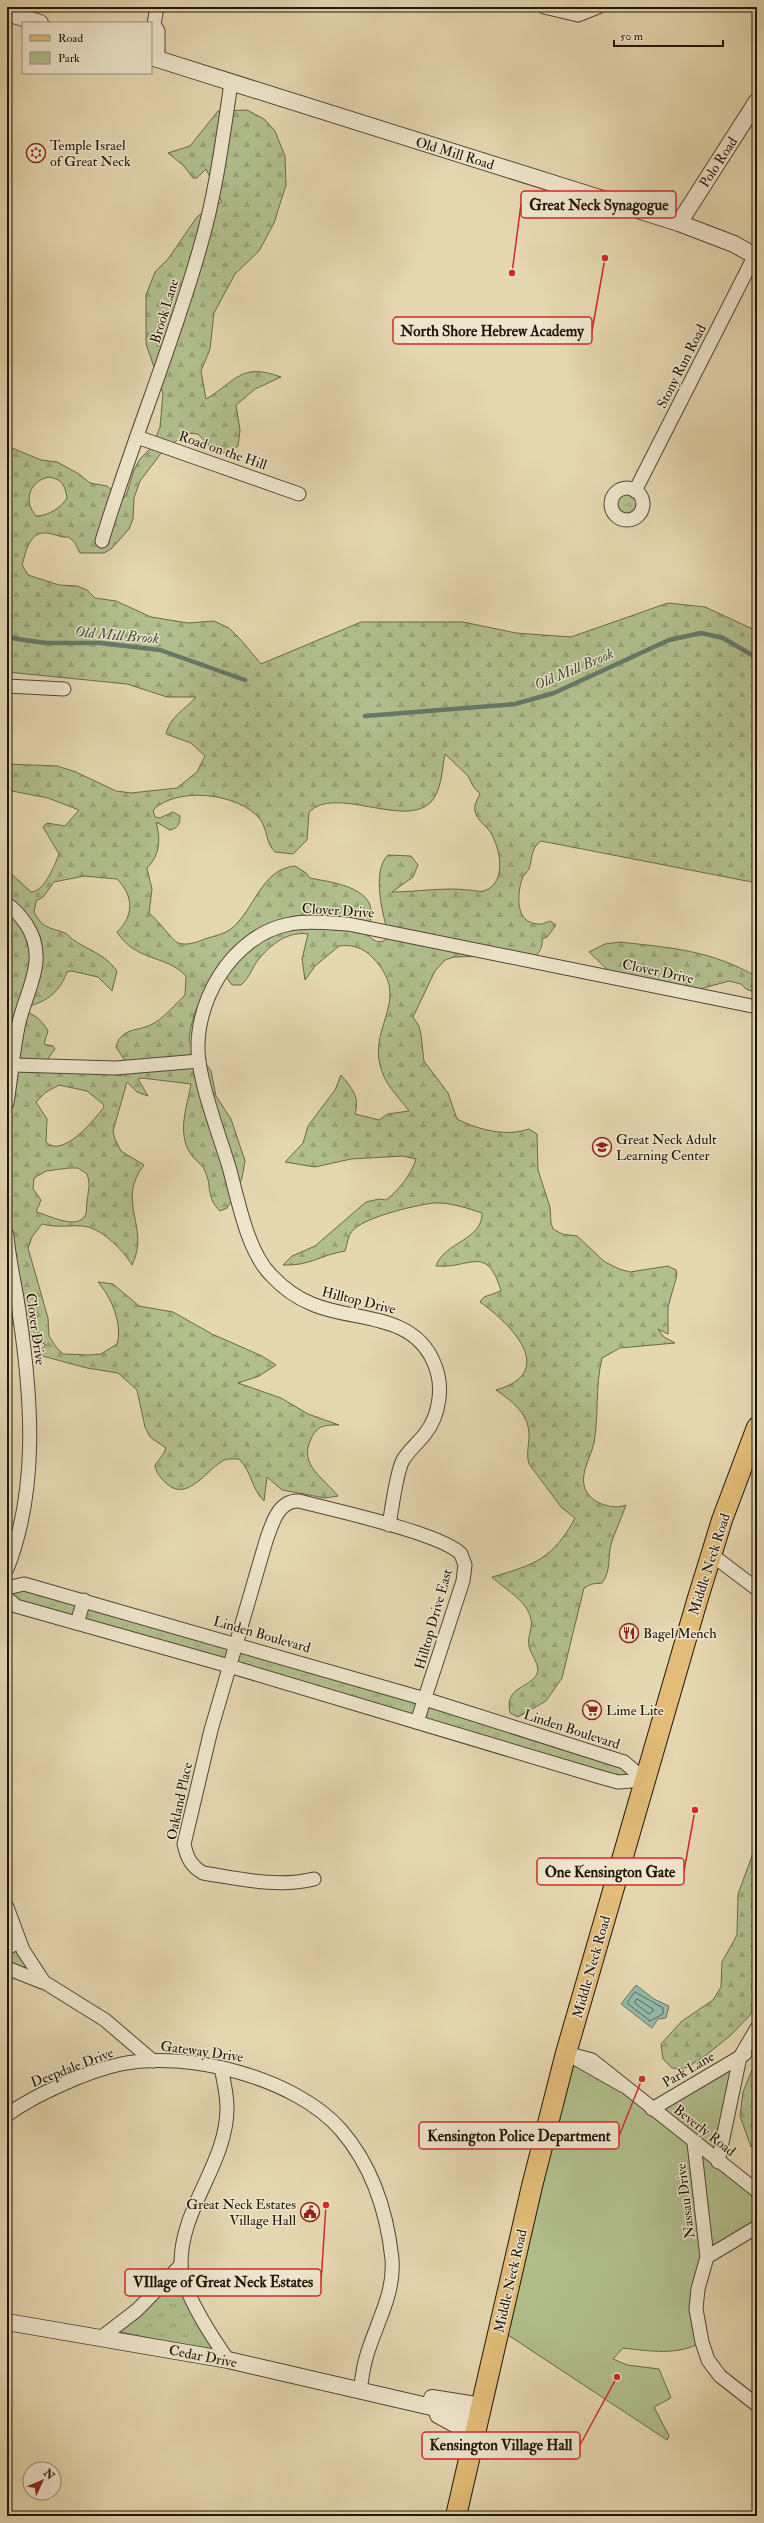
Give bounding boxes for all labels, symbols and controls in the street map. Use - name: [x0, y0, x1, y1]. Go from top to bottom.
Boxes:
- legend: [22, 22, 152, 74]
- scale bar: [614, 22, 723, 48]
- text: 50 m: [620, 29, 644, 44]
- text: Road: [58, 31, 83, 46]
- text: Park: [58, 51, 80, 66]
- street label: Old Mill Road: [413, 133, 496, 174]
- street label: Polo Road: [696, 134, 741, 191]
- place label: Temple Israel of Great Neck: [50, 137, 131, 170]
- synagogue icon: Temple Israel of Great Neck: [25, 142, 47, 164]
- callout: Great Neck Synagogue: [521, 191, 676, 218]
- text: Great Neck Synagogue: [529, 196, 669, 216]
- street label: Brook Lane: [147, 277, 182, 345]
- callout: North Shore Hebrew Academy: [393, 317, 592, 344]
- street label: Stony Run Road: [653, 321, 711, 411]
- text: North Shore Hebrew Academy: [399, 322, 585, 342]
- street label: Road on the Hill: [176, 427, 270, 474]
- water label: Old Mill Brook: [74, 622, 160, 649]
- water label: Old Mill Brook: [532, 644, 617, 695]
- street label: Clover Drive: [301, 899, 375, 922]
- street label: Clover Drive: [621, 956, 695, 987]
- place label: Great Neck Adult Learning Center: [616, 1131, 717, 1164]
- school or university icon: Great Neck Adult Learning Center: [591, 1136, 613, 1158]
- street label: Hilltop Drive: [320, 1283, 398, 1319]
- street label: Clover Drive: [22, 1292, 49, 1366]
- street label: Middle Neck Road: [685, 1511, 734, 1617]
- street label: Hilltop Drive East: [411, 1567, 457, 1672]
- street label: Linden Boulevard: [211, 1612, 312, 1656]
- restaurant icon: Bagel Mench: [618, 1622, 640, 1644]
- place label: Bagel Mench: [643, 1625, 717, 1642]
- supermarket icon: Lime Lite: [581, 1699, 603, 1721]
- place label: Lime Lite: [606, 1702, 664, 1719]
- street label: Linden Boulevard: [522, 1706, 622, 1753]
- street label: Oakland Place: [163, 1760, 196, 1842]
- callout: One Kensington Gate: [537, 1858, 684, 1885]
- text: One Kensington Gate: [545, 1863, 676, 1883]
- street label: Middle Neck Road: [569, 1914, 614, 2020]
- street label: Gateway Drive: [159, 2037, 244, 2067]
- street label: Deepdale Drive: [28, 2044, 116, 2092]
- street label: Park Lane: [659, 2048, 717, 2091]
- street label: Beverly Road: [670, 2101, 739, 2161]
- callout: Kensington Police Department: [419, 2122, 619, 2149]
- text: Kensington Police Department: [427, 2127, 611, 2147]
- street label: Nassau Drive: [672, 2162, 699, 2239]
- place label: Great Neck Estates Village Hall: [186, 2196, 296, 2229]
- public building icon: Great Neck Estates Village Hall: [299, 2201, 321, 2223]
- street label: Middle Neck Road: [490, 2227, 531, 2335]
- callout: VIllage of Great Neck Estates: [125, 2269, 321, 2296]
- text: VIllage of Great Neck Estates: [132, 2273, 313, 2293]
- street label: Cedar Drive: [167, 2342, 239, 2371]
- callout: Kensington Village Hall: [422, 2432, 580, 2459]
- text: Kensington Village Hall: [430, 2436, 573, 2456]
- north arrow: [22, 2461, 62, 2501]
- text: N: [40, 2466, 58, 2483]

